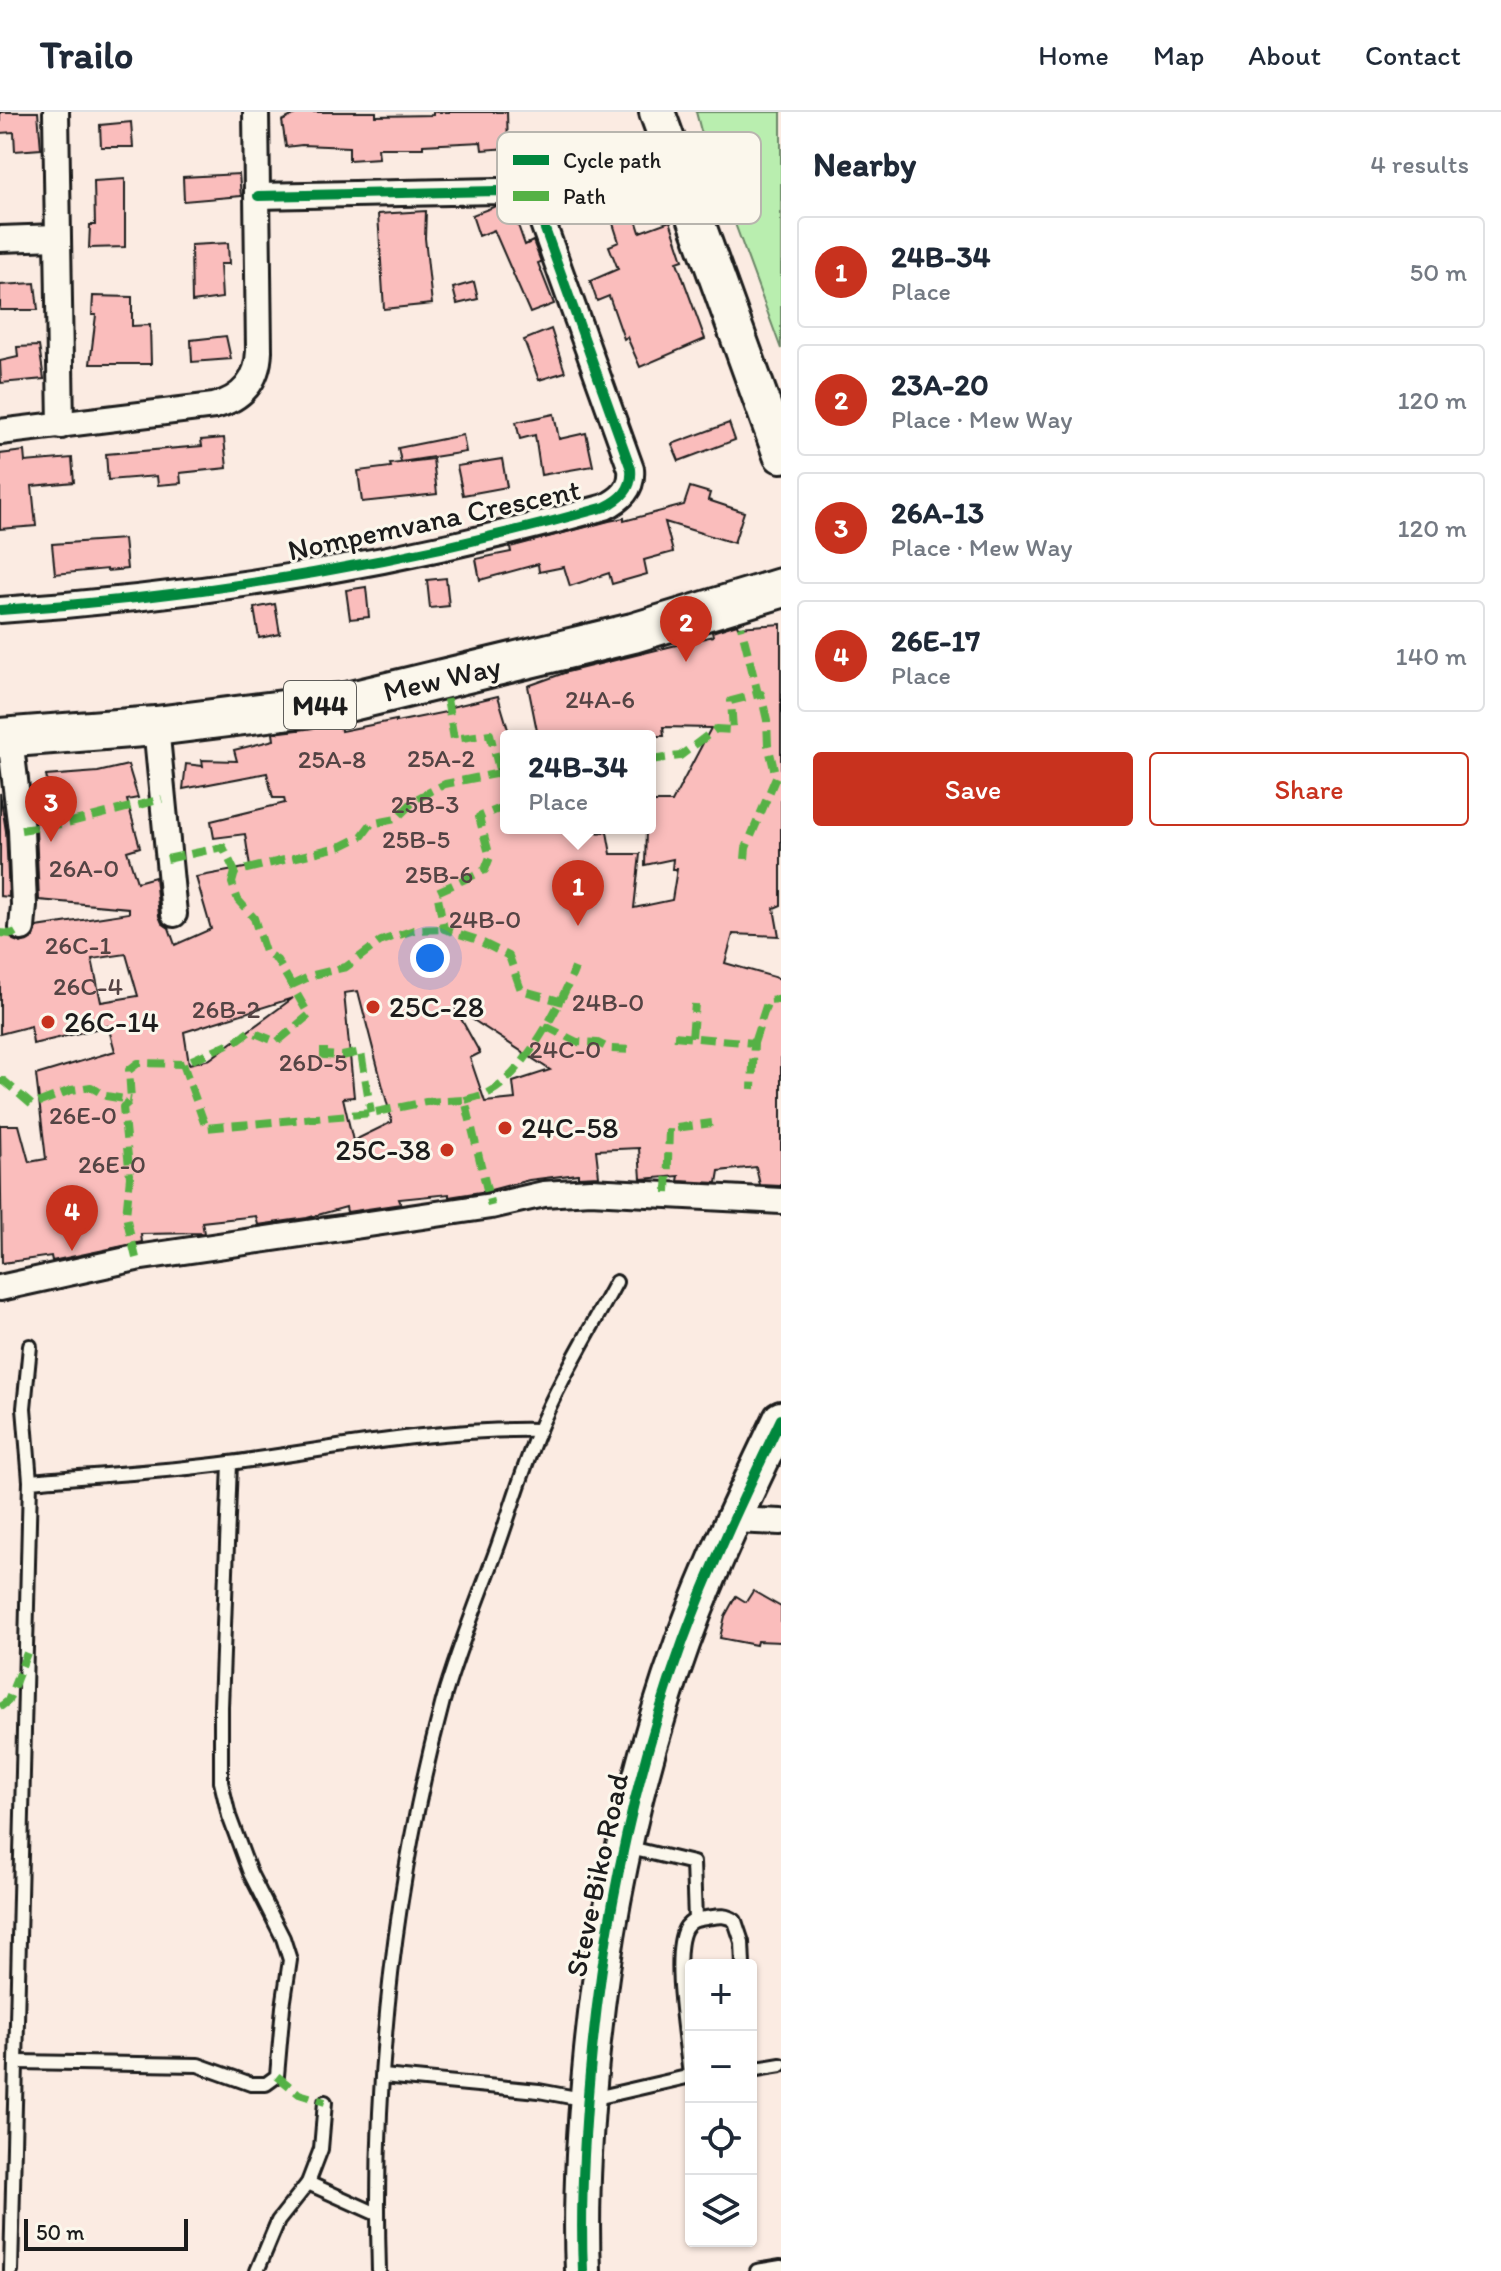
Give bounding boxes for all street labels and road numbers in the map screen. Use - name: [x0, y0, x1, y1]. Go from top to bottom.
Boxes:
- street label: Nompemvana Crescent: [284, 470, 584, 569]
- street label: Mew Way: [379, 647, 504, 710]
- road number: M44: [284, 681, 356, 729]
- street label: Steve Biko Road: [557, 1769, 636, 1980]

